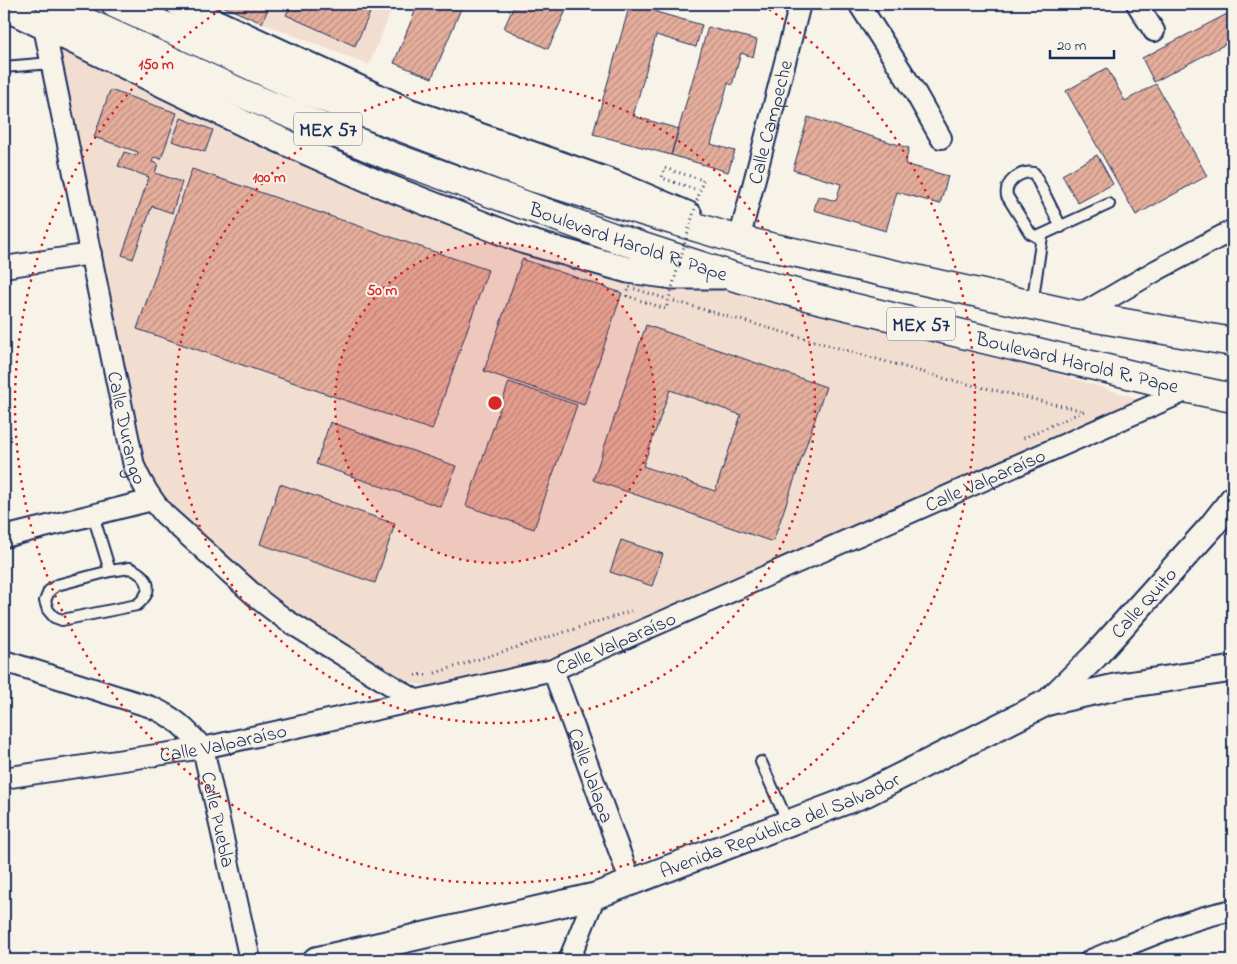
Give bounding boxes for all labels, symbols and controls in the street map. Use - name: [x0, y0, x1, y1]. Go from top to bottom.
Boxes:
- scale bar: [1050, 28, 1113, 60]
- text: 20 m: [1057, 35, 1087, 57]
- text: 150 m: [138, 54, 174, 76]
- street label: Calle Campeche: [742, 57, 802, 188]
- road number: MEX 57: [294, 112, 362, 146]
- text: 100 m: [252, 167, 286, 189]
- street label: Boulevard Harold R. Pape: [524, 196, 731, 291]
- text: 50 m: [367, 280, 398, 302]
- road number: MEX 57: [887, 308, 955, 340]
- street label: Boulevard Harold R. Pape: [971, 325, 1181, 403]
- street label: Calle Durango: [98, 369, 153, 490]
- centre of rings: [486, 394, 504, 412]
- street label: Calle Valparaíso: [921, 442, 1051, 521]
- street label: Calle Quito: [1105, 562, 1185, 646]
- street label: Calle Valparaíso: [551, 605, 681, 684]
- street label: Calle Valparaíso: [158, 718, 290, 771]
- street label: Calle Jalapa: [559, 725, 620, 827]
- street label: Avenida República del Salvador: [656, 766, 907, 887]
- street label: Calle Puebla: [192, 769, 241, 871]

